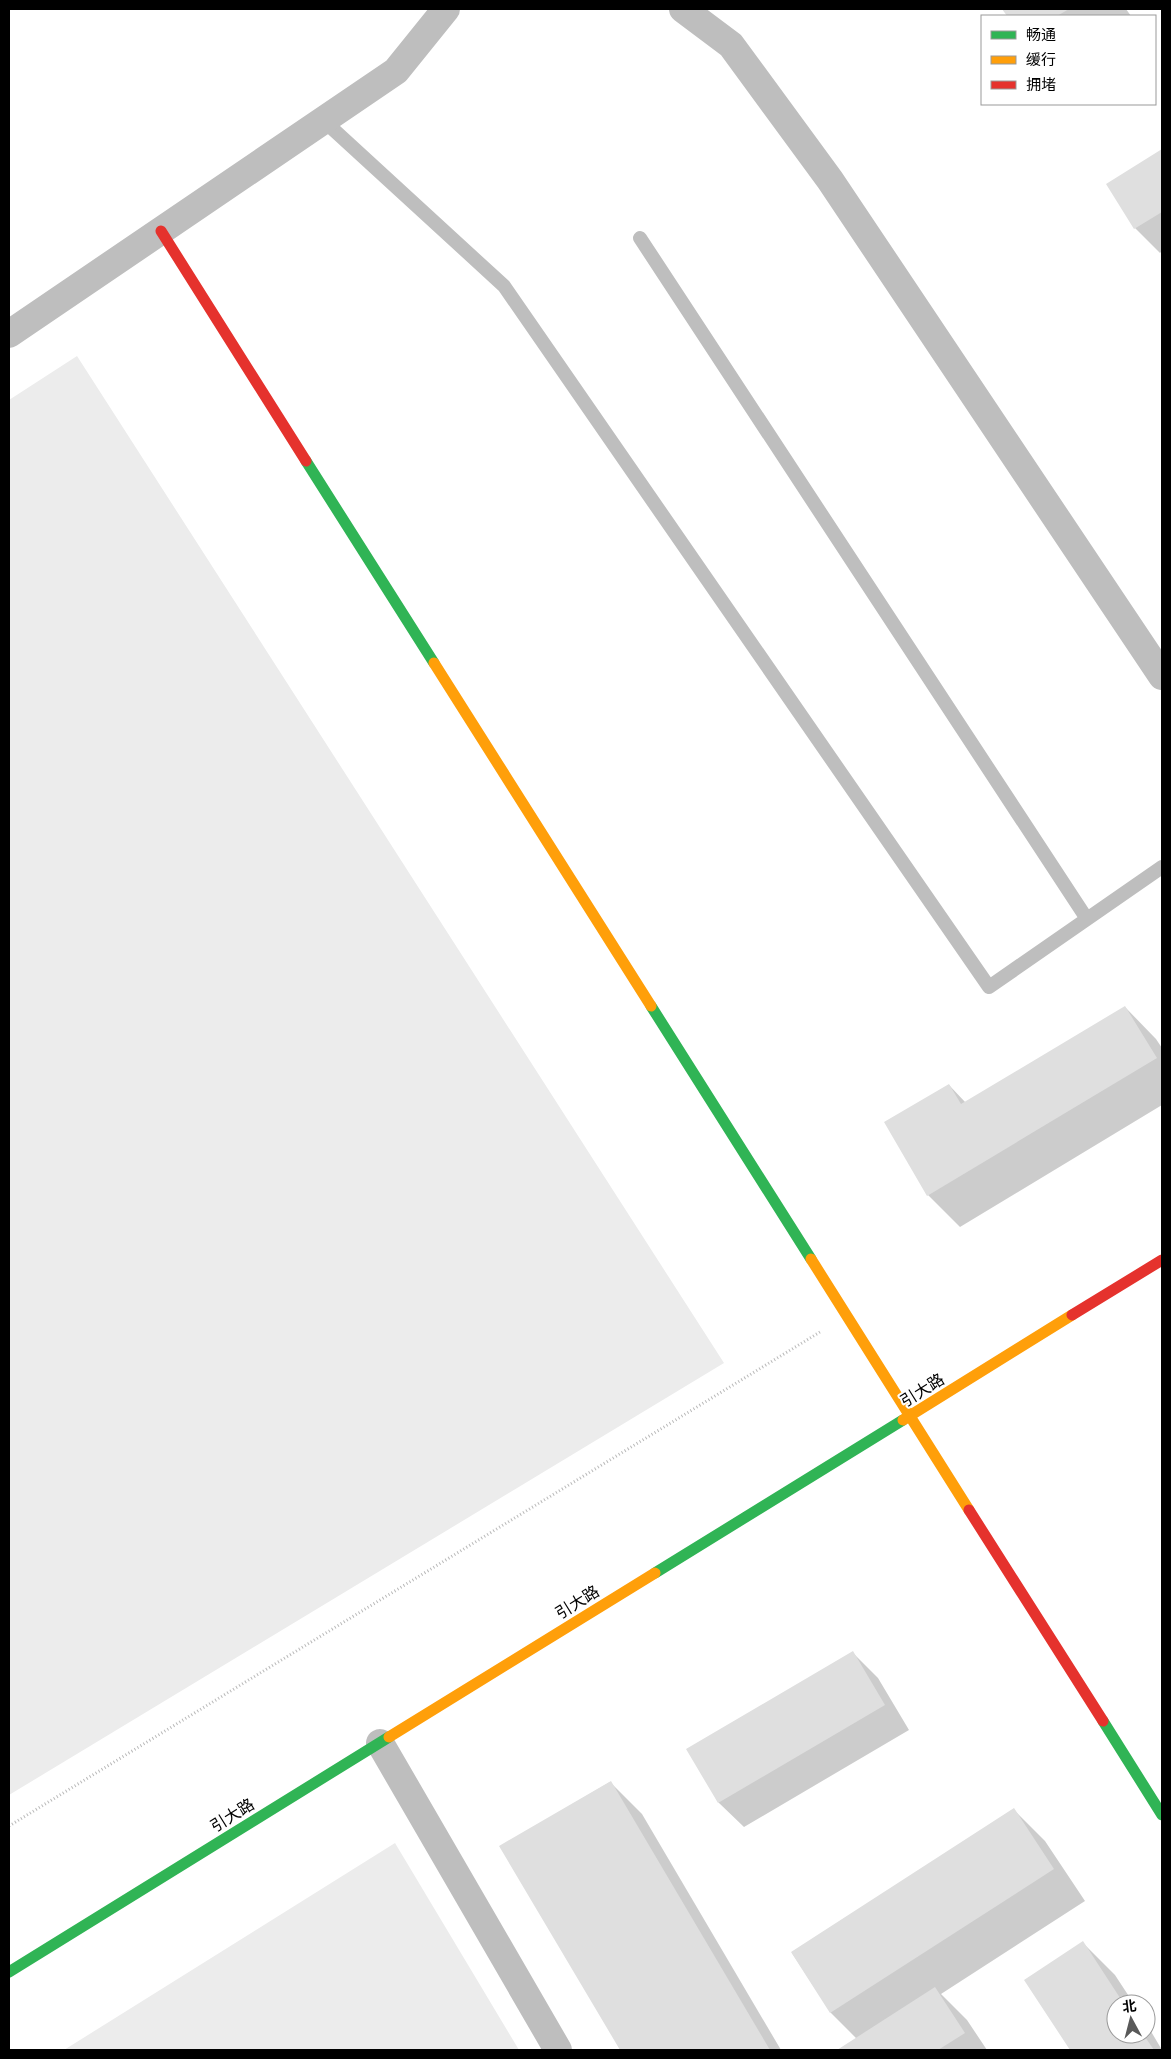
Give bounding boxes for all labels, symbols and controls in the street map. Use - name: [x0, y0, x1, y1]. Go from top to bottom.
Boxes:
- legend: [981, 15, 1156, 105]
- text: 畅通: [1026, 25, 1056, 44]
- text: 缓行: [1026, 50, 1056, 69]
- text: 拥堵: [1026, 75, 1056, 94]
- street label: 引大路: [896, 1369, 948, 1411]
- street label: 引大路: [551, 1581, 603, 1623]
- street label: 引大路: [206, 1794, 258, 1836]
- north arrow: [1106, 1994, 1156, 2044]
- text: 北: [1121, 1996, 1137, 2016]

